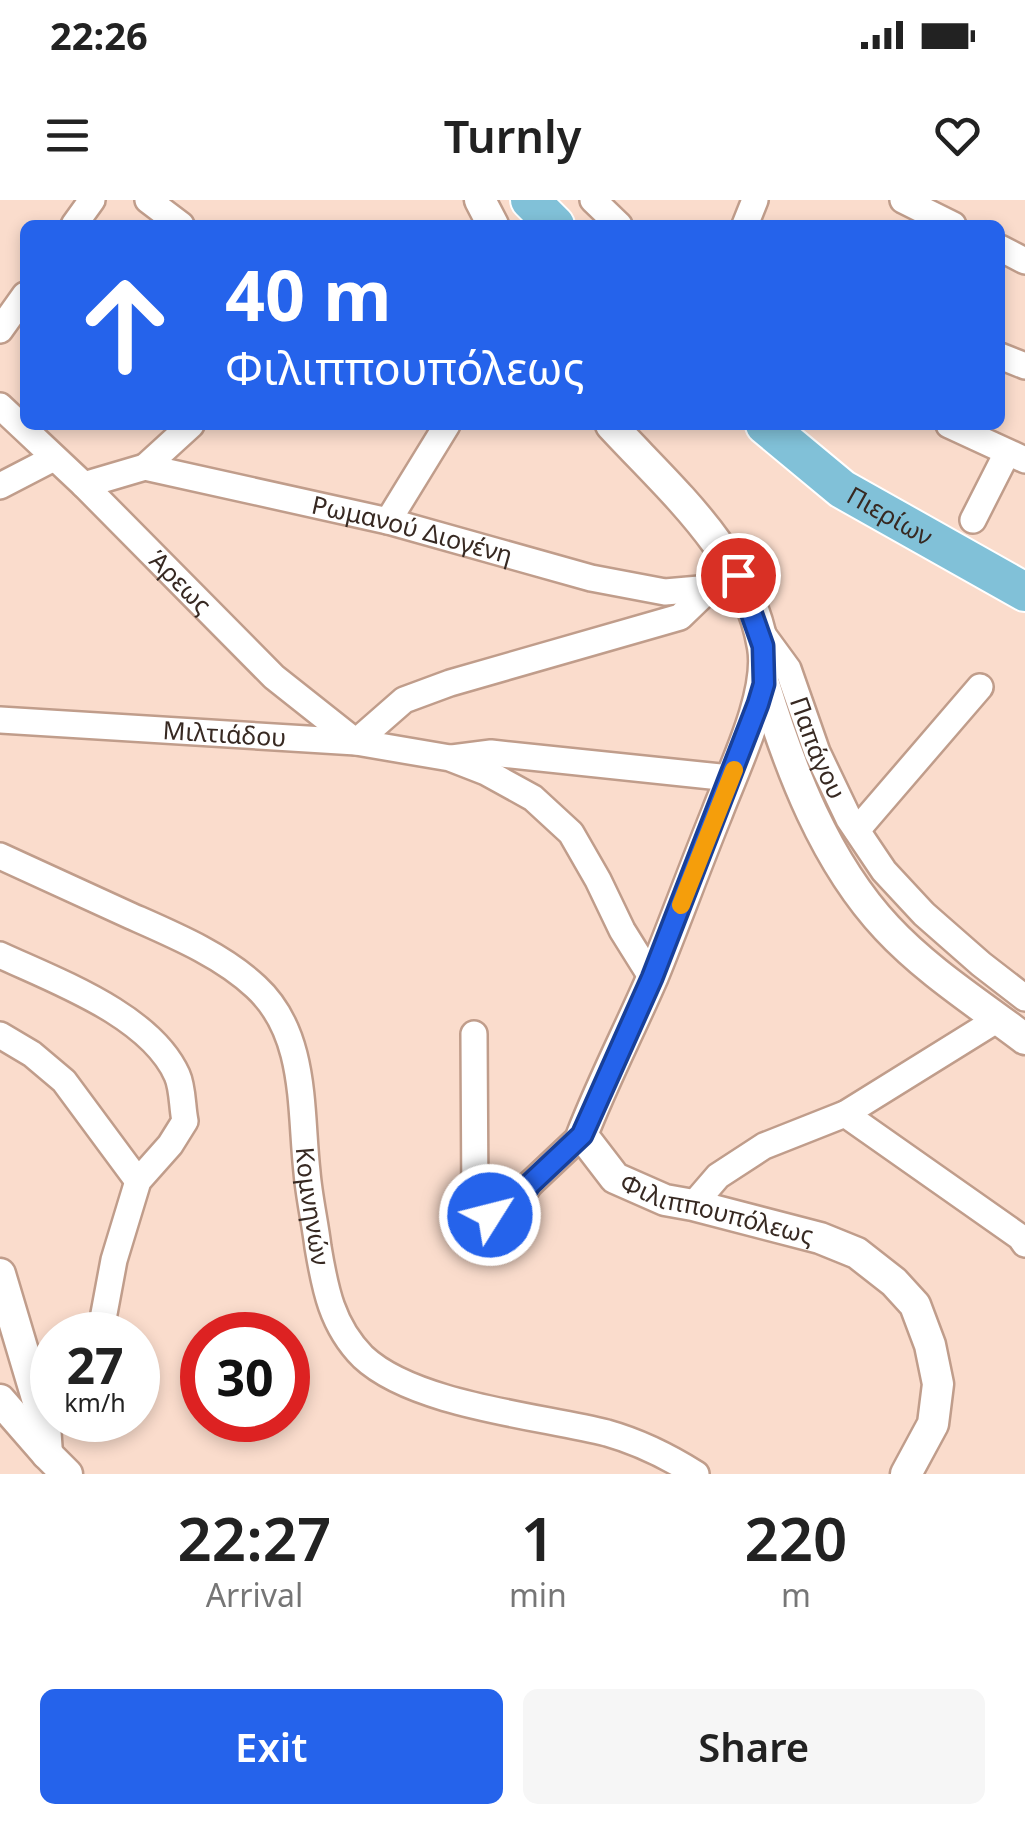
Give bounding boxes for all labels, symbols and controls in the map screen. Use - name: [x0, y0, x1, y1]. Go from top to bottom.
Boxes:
- text: 22:26: [50, 9, 148, 61]
- text: Turnly: [444, 105, 581, 166]
- icon: menu: [40, 108, 95, 163]
- icon: heart: [930, 108, 985, 163]
- text: 40 m: [225, 246, 392, 342]
- icon: ahead: [60, 260, 190, 390]
- text: Φιλιππουπόλεως: [225, 337, 584, 398]
- street label: Πιερίων: [841, 477, 939, 553]
- street label: Ρωμανού Διογένη: [309, 487, 517, 571]
- pin: [696, 533, 781, 618]
- street label: Άρεως: [142, 542, 220, 621]
- icon: arrive: [711, 548, 766, 603]
- street label: Παπάγου: [783, 692, 855, 804]
- street label: Μιλτιάδου: [162, 712, 287, 754]
- street label: Κομνηνών: [289, 1146, 339, 1268]
- position arrow: [438, 1163, 542, 1267]
- street label: Φιλιππουπόλεως: [615, 1164, 817, 1252]
- speed limit sign: 30: [180, 1312, 310, 1442]
- text: 27: [66, 1331, 124, 1399]
- text: km/h: [64, 1385, 126, 1419]
- text: 22:27: [178, 1497, 331, 1579]
- text: 1: [521, 1497, 555, 1579]
- text: 220: [744, 1497, 847, 1579]
- text: Arrival: [206, 1573, 303, 1616]
- text: min: [509, 1573, 567, 1616]
- text: m: [781, 1573, 811, 1616]
- button: Exit: [40, 1689, 503, 1804]
- button: Share: [523, 1689, 985, 1804]

